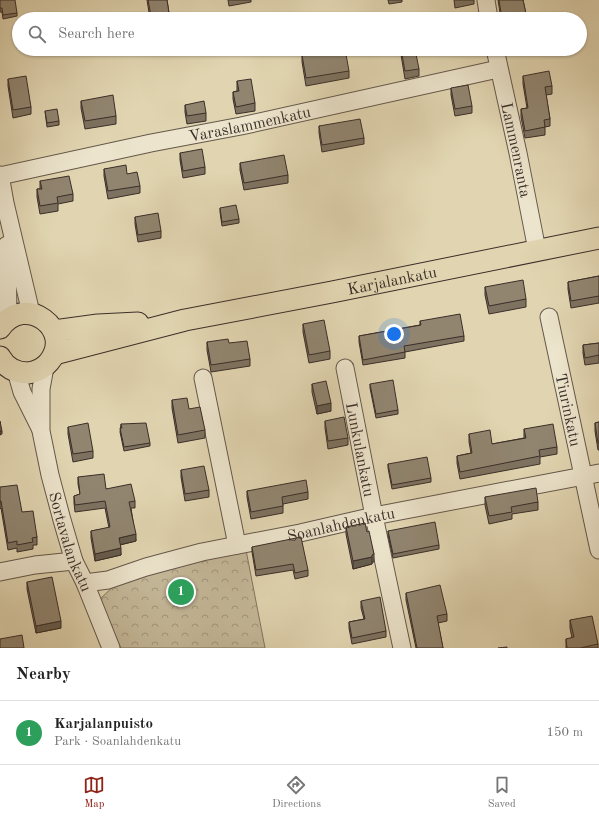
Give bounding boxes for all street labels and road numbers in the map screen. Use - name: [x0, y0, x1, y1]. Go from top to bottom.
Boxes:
- street label: Lammenranta: [497, 101, 533, 199]
- street label: Varaslammenkatu: [187, 105, 313, 146]
- street label: Karjalankatu: [346, 265, 439, 299]
- street label: Tiurinkatu: [551, 372, 583, 449]
- street label: Lunkulankatu: [342, 401, 376, 499]
- street label: Sortavalankatu: [45, 490, 94, 595]
- street label: Soanlahdenkatu: [286, 506, 397, 545]

